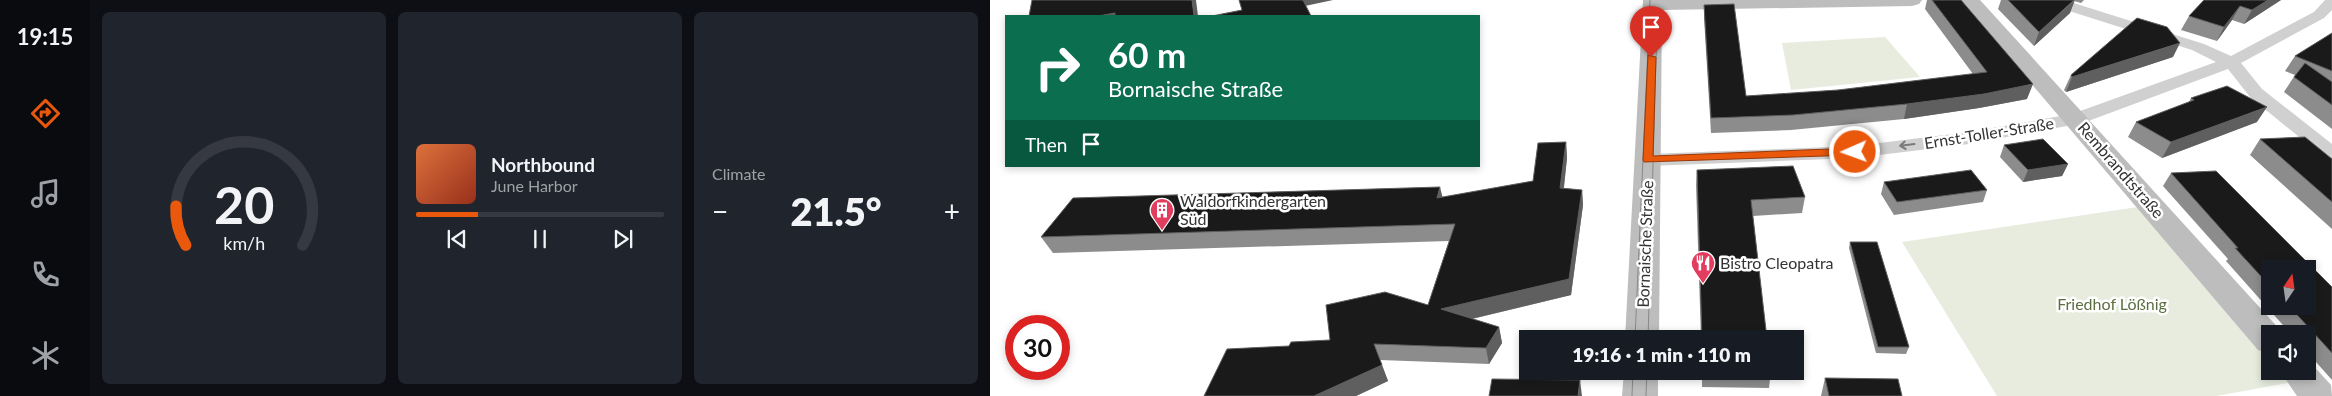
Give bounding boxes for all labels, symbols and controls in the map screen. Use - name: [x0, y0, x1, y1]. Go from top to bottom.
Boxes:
- pin: [1630, 6, 1672, 57]
- icon: arrive: [1637, 13, 1665, 41]
- text: 19:15: [17, 23, 73, 50]
- text: 60 m: [1108, 33, 1186, 75]
- icon: right: [1025, 35, 1090, 100]
- text: Bornaische Straße: [1108, 75, 1283, 102]
- icon: directions: [28, 96, 63, 131]
- street label: Ernst-Toller-Straße: [1923, 113, 2055, 152]
- street label: Rembrandtstraße: [2074, 118, 2168, 222]
- position arrow: [1828, 125, 1880, 177]
- icon: arrive: [1077, 130, 1105, 158]
- text: Then: [1025, 133, 1067, 156]
- one-way arrow: [1899, 140, 1915, 150]
- text: Northbound: [491, 153, 595, 176]
- text: Climate: [712, 164, 765, 183]
- text: 20: [214, 173, 274, 235]
- icon: music: [28, 176, 63, 211]
- text: June Harbor: [491, 176, 578, 195]
- street label: Bornaische Straße: [1633, 180, 1656, 308]
- text: 21.5°: [790, 188, 882, 234]
- place label: Waldorfkindergarten Süd: [1180, 191, 1326, 228]
- text: −: [712, 194, 728, 228]
- text: +: [944, 194, 960, 228]
- building icon: Waldorfkindergarten Süd: [1149, 197, 1175, 231]
- icon: previous: [443, 225, 471, 253]
- icon: pause: [526, 225, 554, 253]
- icon: next: [609, 225, 637, 253]
- text: km/h: [223, 232, 265, 254]
- restaurant icon: Bistro Cleopatra: [1690, 250, 1716, 284]
- place label: Bistro Cleopatra: [1720, 253, 1834, 272]
- icon: phone: [28, 257, 63, 292]
- north arrow: [2261, 260, 2316, 315]
- map controls: [2261, 260, 2316, 380]
- park label: Friedhof Lößnig: [2057, 294, 2167, 313]
- speed limit sign: 30: [1005, 315, 1070, 380]
- button: sound: [2261, 325, 2316, 380]
- icon: climate: [28, 338, 63, 373]
- text: 19:16 · 1 min · 110 m: [1572, 343, 1751, 366]

